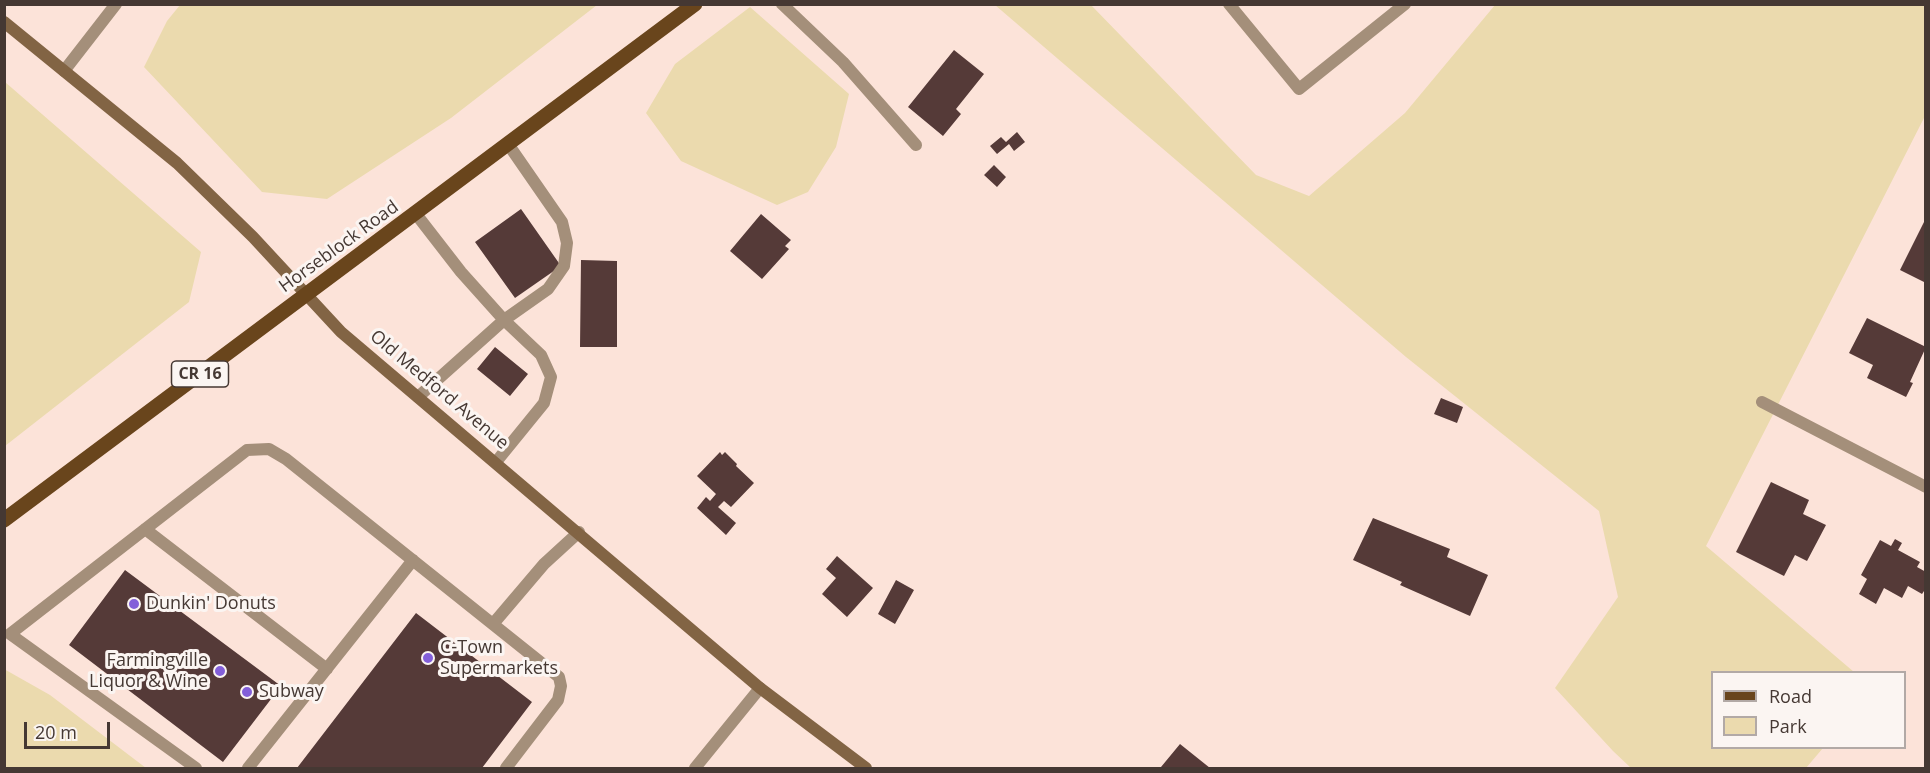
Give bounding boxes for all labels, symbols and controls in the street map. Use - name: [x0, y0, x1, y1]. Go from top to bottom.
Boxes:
- street label: Horseblock Road: [275, 196, 403, 298]
- street label: Old Medford Avenue: [365, 326, 513, 454]
- road number: CR 16: [172, 361, 228, 387]
- place label: Dunkin' Donuts: [146, 593, 276, 615]
- marker: Dunkin' Donuts: [127, 597, 141, 611]
- place label: C‑Town Supermarkets: [440, 637, 558, 680]
- place label: Farmingville Liquor & Wine: [89, 650, 208, 692]
- marker: C‑Town Supermarkets: [421, 651, 435, 665]
- marker: Farmingville Liquor & Wine: [213, 664, 227, 678]
- legend: [1711, 671, 1906, 749]
- place label: Subway: [259, 681, 324, 703]
- text: Road: [1769, 684, 1812, 708]
- marker: Subway: [240, 685, 254, 699]
- scale bar: [27, 710, 112, 748]
- text: Park: [1769, 714, 1807, 738]
- text: 20 m: [35, 720, 77, 744]

